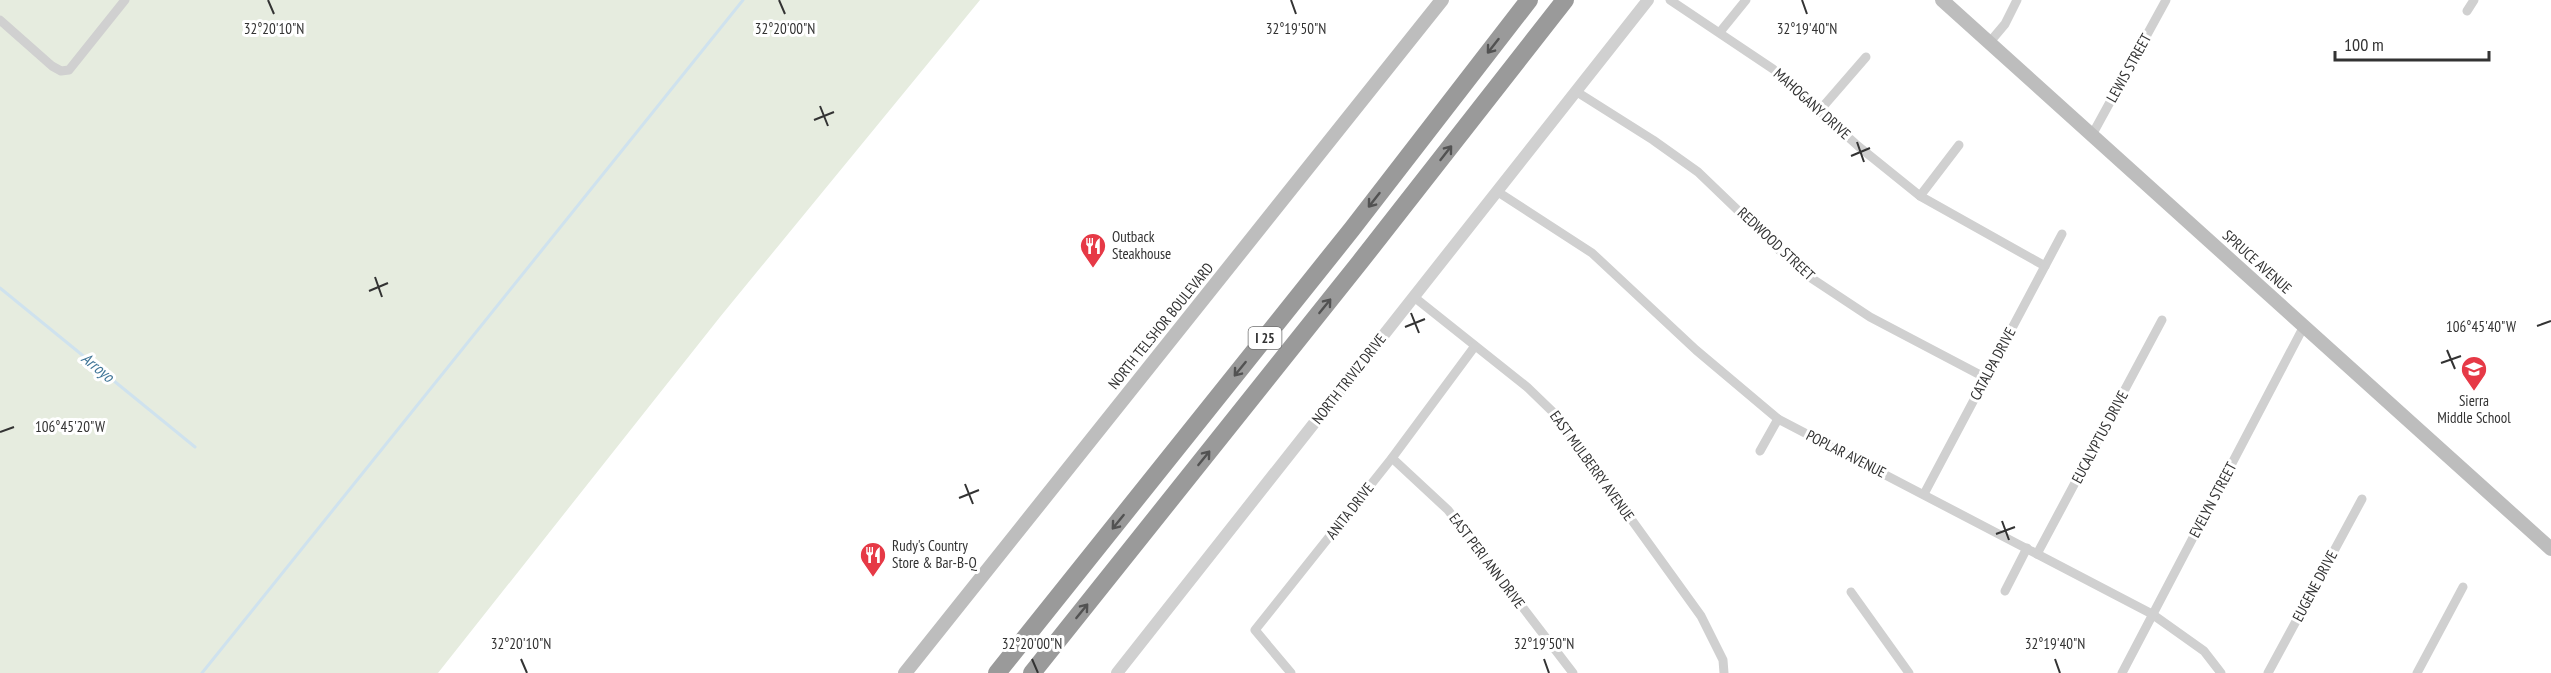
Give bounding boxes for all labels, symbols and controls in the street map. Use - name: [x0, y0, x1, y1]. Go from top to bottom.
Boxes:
- text: 32°20'10"N: [244, 19, 304, 38]
- text: 32°20'00"N: [755, 19, 815, 38]
- text: 32°19'50"N: [1266, 19, 1326, 38]
- text: 32°19'40"N: [1777, 19, 1837, 38]
- scale bar: [2335, 24, 2490, 62]
- street label: LEWIS STREET: [2102, 30, 2155, 105]
- text: 100 m: [2344, 33, 2384, 56]
- one-way arrow: [1487, 38, 1500, 54]
- street label: MAHOGANY DRIVE: [1770, 64, 1855, 143]
- one-way arrow: [1439, 145, 1452, 161]
- one-way arrow: [1368, 192, 1381, 208]
- street label: REDWOOD STREET: [1734, 203, 1819, 284]
- street label: SPRUCE AVENUE: [2219, 226, 2296, 298]
- place label: Outback Steakhouse: [1112, 227, 1171, 263]
- restaurant icon: Outback Steakhouse: [1078, 231, 1108, 269]
- street label: NORTH TELSHOR BOULEVARD: [1104, 259, 1217, 393]
- one-way arrow: [1319, 298, 1332, 314]
- text: 106°45'40"W: [2446, 317, 2516, 336]
- street label: CATALPA DRIVE: [1965, 324, 2020, 403]
- road number: I 25: [1248, 327, 1282, 349]
- street label: NORTH TRIVIZ DRIVE: [1307, 330, 1390, 428]
- water label: Arroyo: [78, 348, 119, 387]
- school or university icon: Sierra Middle School: [2459, 354, 2489, 392]
- one-way arrow: [1233, 361, 1246, 377]
- street label: EUCALYPTUS DRIVE: [2067, 387, 2132, 486]
- place label: Sierra Middle School: [2437, 391, 2511, 427]
- street label: EAST MULBERRY AVENUE: [1546, 407, 1639, 525]
- text: 106°45'20"W: [35, 417, 105, 436]
- street label: POPLAR AVENUE: [1803, 425, 1889, 482]
- one-way arrow: [1197, 451, 1210, 467]
- street label: EVELYN STREET: [2185, 459, 2240, 541]
- street label: ANITA DRIVE: [1322, 479, 1377, 543]
- street label: EAST PERI ANN DRIVE: [1445, 509, 1529, 612]
- one-way arrow: [1111, 513, 1124, 529]
- place label: Rudy's Country Store & Bar-B-Q: [892, 536, 977, 572]
- restaurant icon: Rudy's Country Store & Bar-B-Q: [858, 540, 888, 578]
- street label: EUGENE DRIVE: [2288, 547, 2341, 625]
- one-way arrow: [1075, 604, 1089, 619]
- text: 32°20'10"N: [491, 634, 551, 653]
- text: 32°20'00"N: [1002, 634, 1062, 653]
- text: 32°19'50"N: [1514, 634, 1574, 653]
- text: 32°19'40"N: [2025, 634, 2085, 653]

